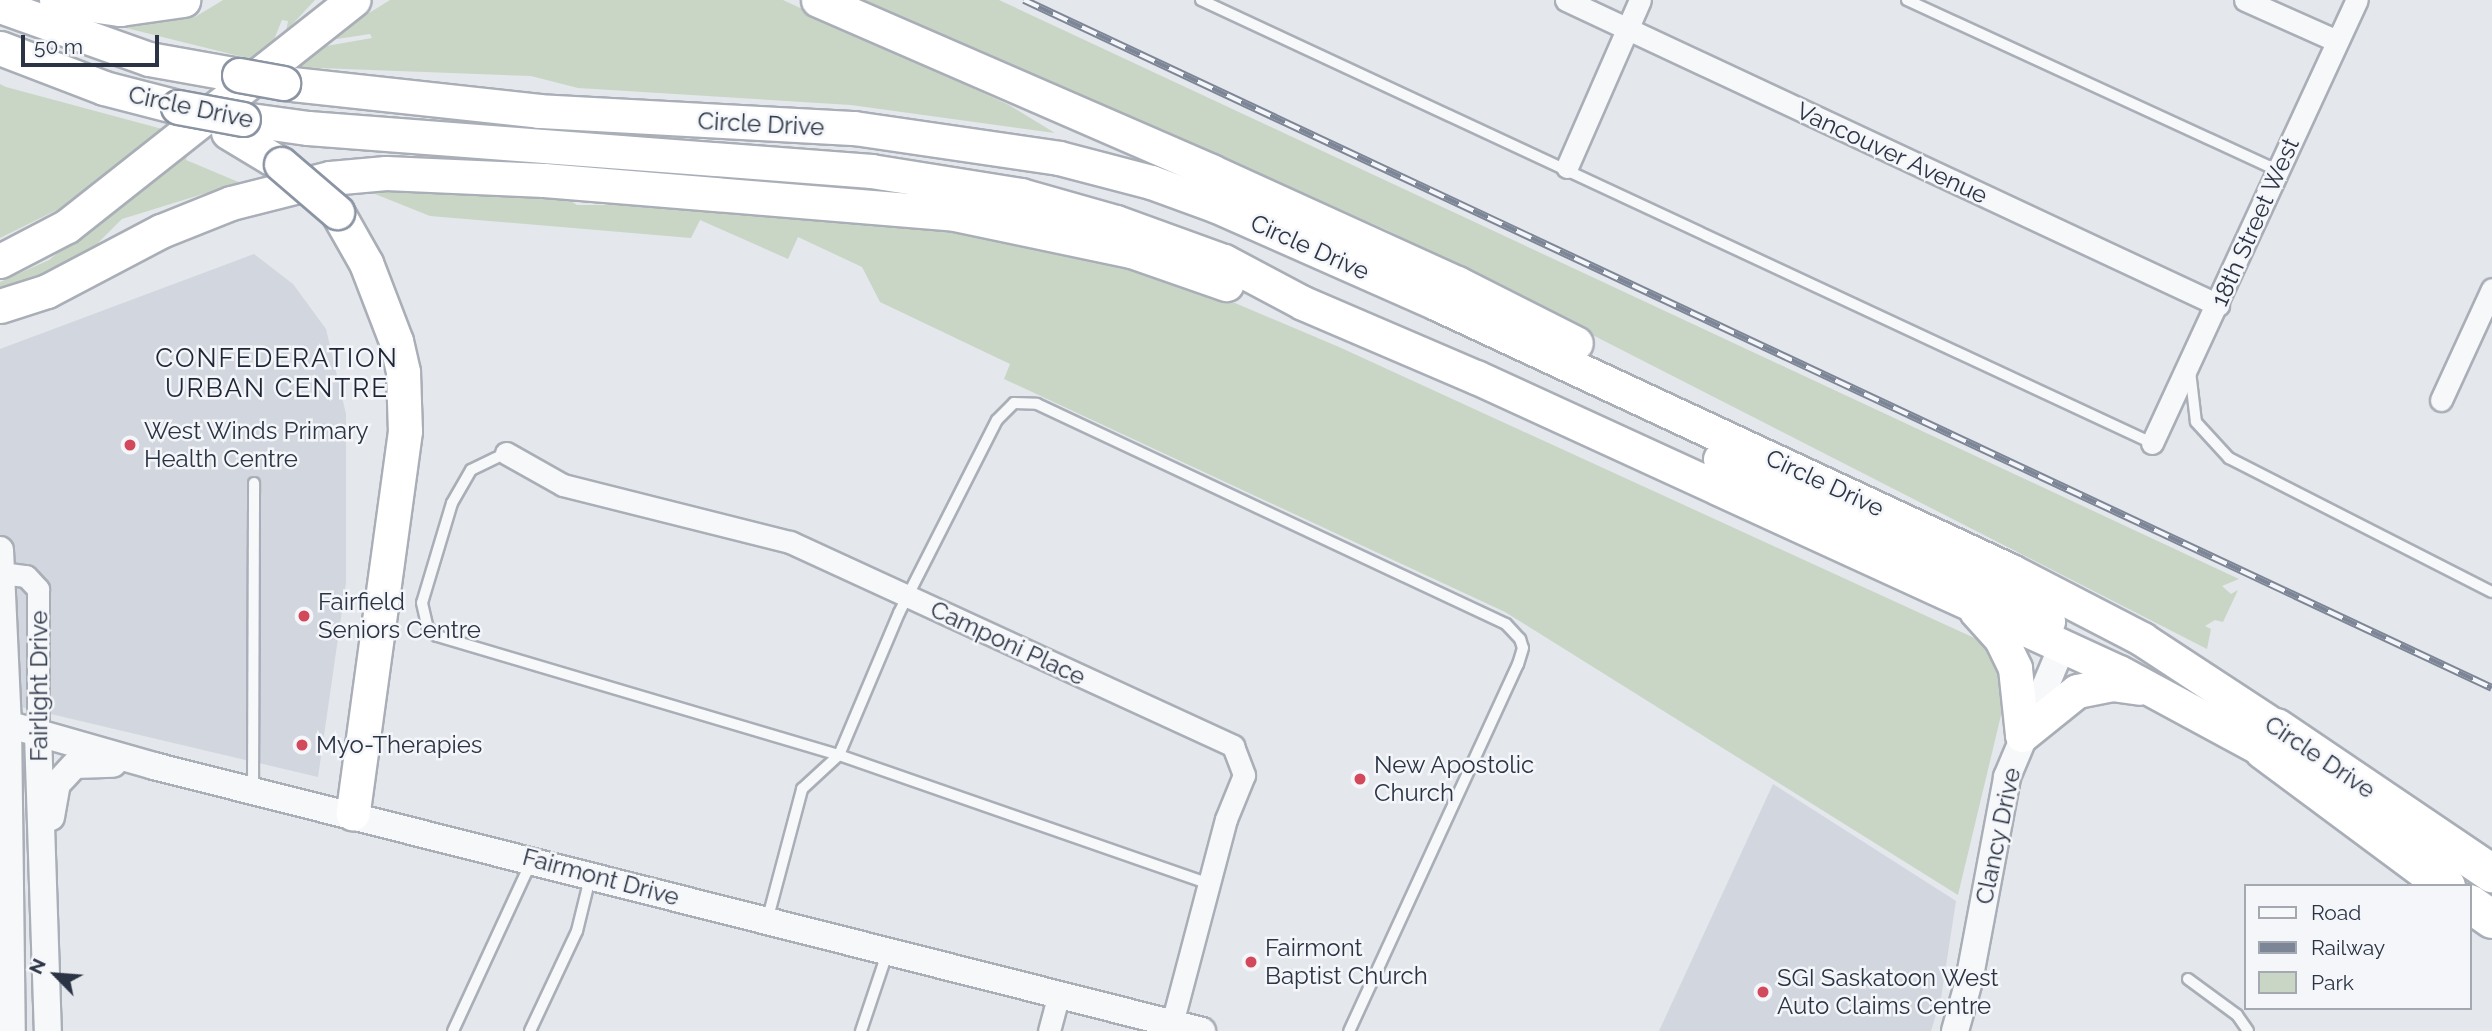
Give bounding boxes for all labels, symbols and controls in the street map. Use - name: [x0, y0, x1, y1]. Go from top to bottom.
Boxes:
- scale bar: [24, 21, 163, 65]
- text: 50 m: [34, 34, 83, 59]
- street label: Circle Drive: [126, 80, 256, 134]
- street label: Vancouver Avenue: [1791, 96, 1993, 210]
- street label: Circle Drive: [697, 106, 825, 142]
- street label: 18th Street West: [2205, 133, 2305, 311]
- street label: Circle Drive: [1246, 208, 1374, 286]
- district label: CONFEDERATION URBAN CENTRE: [157, 343, 397, 404]
- place label: West Winds Primary Health Centre: [144, 417, 369, 473]
- marker: West Winds Primary Health Centre: [122, 437, 138, 453]
- street label: Circle Drive: [1761, 443, 1889, 523]
- place label: Fairfield Seniors Centre: [318, 588, 481, 644]
- street label: Camponi Place: [926, 595, 1090, 691]
- marker: Fairfield Seniors Centre: [296, 608, 312, 624]
- street label: Fairlight Drive: [25, 610, 53, 762]
- street label: Circle Drive: [2259, 710, 2381, 804]
- place label: Myo-Therapies: [316, 731, 482, 759]
- marker: Myo-Therapies: [294, 737, 310, 753]
- place label: New Apostolic Church: [1374, 751, 1536, 807]
- street label: Clancy Drive: [1969, 765, 2027, 907]
- marker: New Apostolic Church: [1352, 771, 1368, 787]
- street label: Fairmont Drive: [520, 842, 682, 912]
- legend: [2244, 884, 2471, 1010]
- text: Road: [2311, 900, 2361, 925]
- place label: Fairmont Baptist Church: [1265, 934, 1428, 990]
- text: Railway: [2311, 935, 2385, 960]
- north arrow: [21, 940, 91, 1010]
- marker: Fairmont Baptist Church: [1243, 954, 1259, 970]
- text: N: [24, 955, 50, 977]
- place label: SGI Saskatoon West Auto Claims Centre: [1777, 964, 1999, 1020]
- text: Park: [2311, 970, 2354, 995]
- marker: SGI Saskatoon West Auto Claims Centre: [1755, 984, 1771, 1000]

